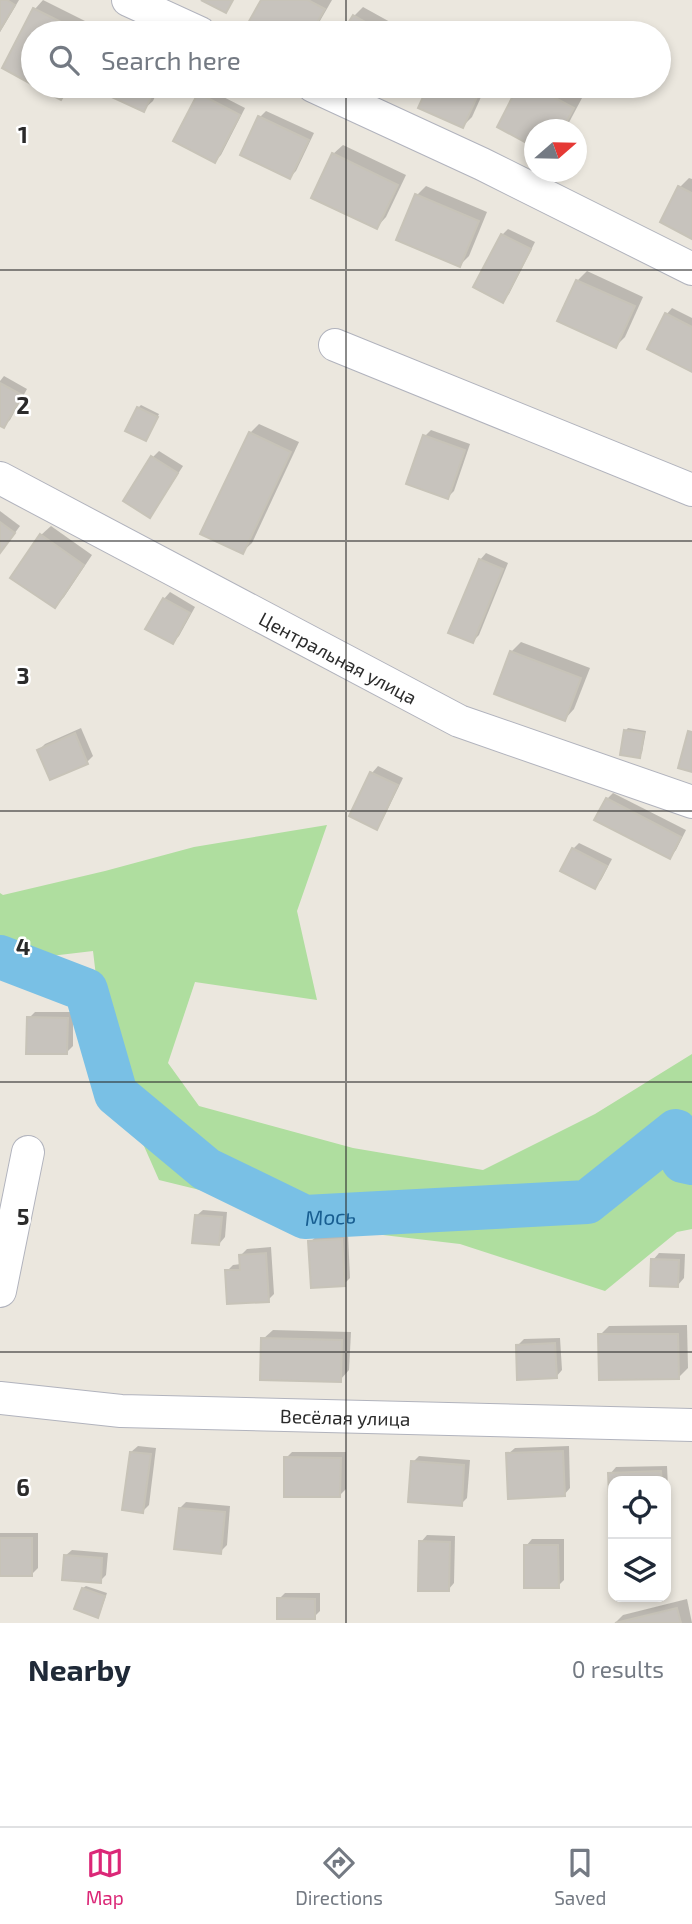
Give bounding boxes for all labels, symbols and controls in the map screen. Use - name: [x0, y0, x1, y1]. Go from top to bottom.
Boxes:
- search box: [21, 21, 671, 98]
- icon: search: [45, 41, 83, 79]
- text: Search here: [101, 44, 241, 75]
- north arrow: [524, 119, 587, 182]
- text: 1: [18, 120, 28, 148]
- text: 2: [16, 391, 30, 419]
- street label: Центральная улица: [256, 606, 421, 708]
- text: 3: [16, 661, 30, 689]
- text: 4: [16, 932, 30, 960]
- text: 5: [17, 1202, 29, 1230]
- water label: Мось: [304, 1202, 357, 1229]
- street label: Весёлая улица: [280, 1403, 411, 1430]
- text: 6: [16, 1473, 30, 1501]
- map controls: [608, 1476, 671, 1602]
- button: locate: [608, 1476, 671, 1539]
- button: layers: [608, 1539, 671, 1602]
- text: Nearby: [28, 1651, 131, 1687]
- text: 0 results: [572, 1655, 664, 1683]
- tab: Map: [86, 1844, 124, 1909]
- tab: Directions: [295, 1844, 383, 1909]
- tab: Saved: [554, 1844, 606, 1909]

